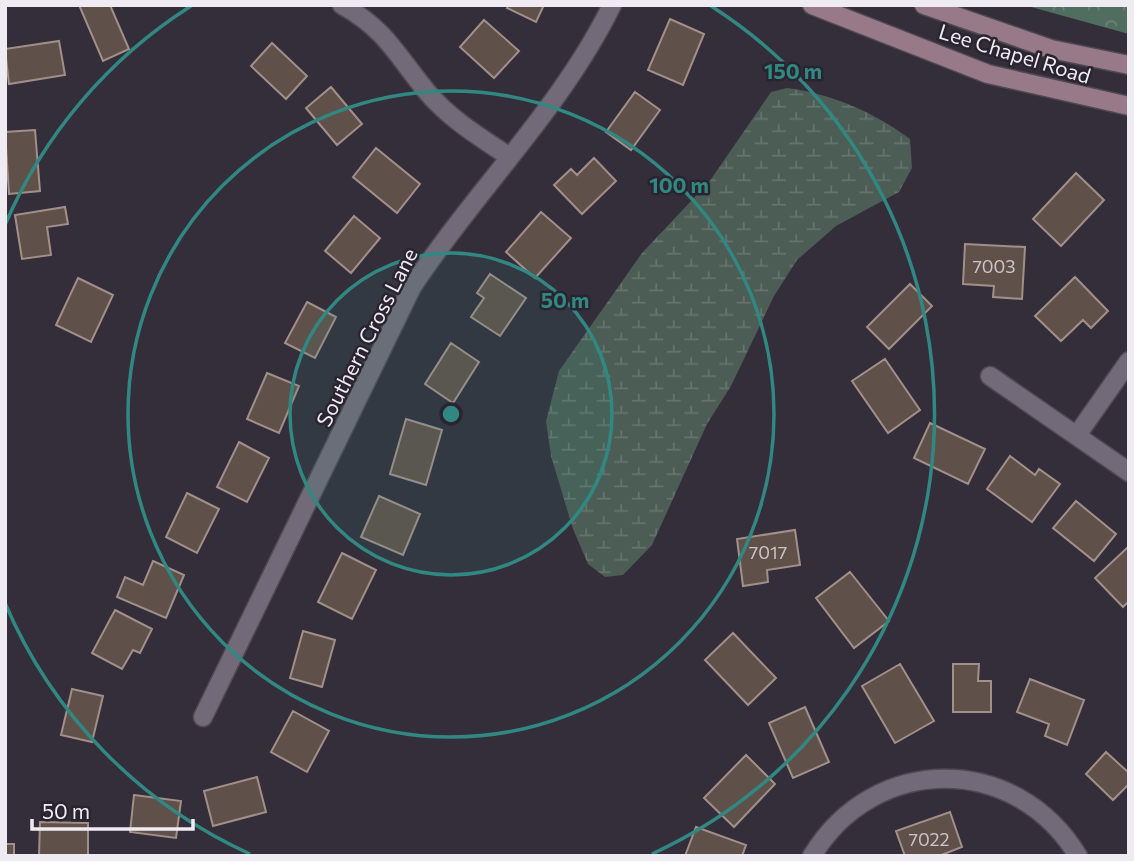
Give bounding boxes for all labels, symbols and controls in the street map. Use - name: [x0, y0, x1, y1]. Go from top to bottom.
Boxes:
- street label: Lee Chapel Road: [936, 18, 1094, 88]
- text: 150 m: [764, 58, 822, 83]
- text: 100 m: [649, 172, 709, 197]
- street label: Southern Cross Lane: [310, 244, 422, 430]
- house number: 7003: [972, 255, 1016, 277]
- text: 50 m: [541, 287, 589, 312]
- centre of rings: [439, 402, 463, 426]
- house number: 7017: [749, 541, 787, 563]
- scale bar: [32, 788, 192, 832]
- text: 50 m: [42, 798, 90, 823]
- house number: 7022: [908, 828, 950, 850]

